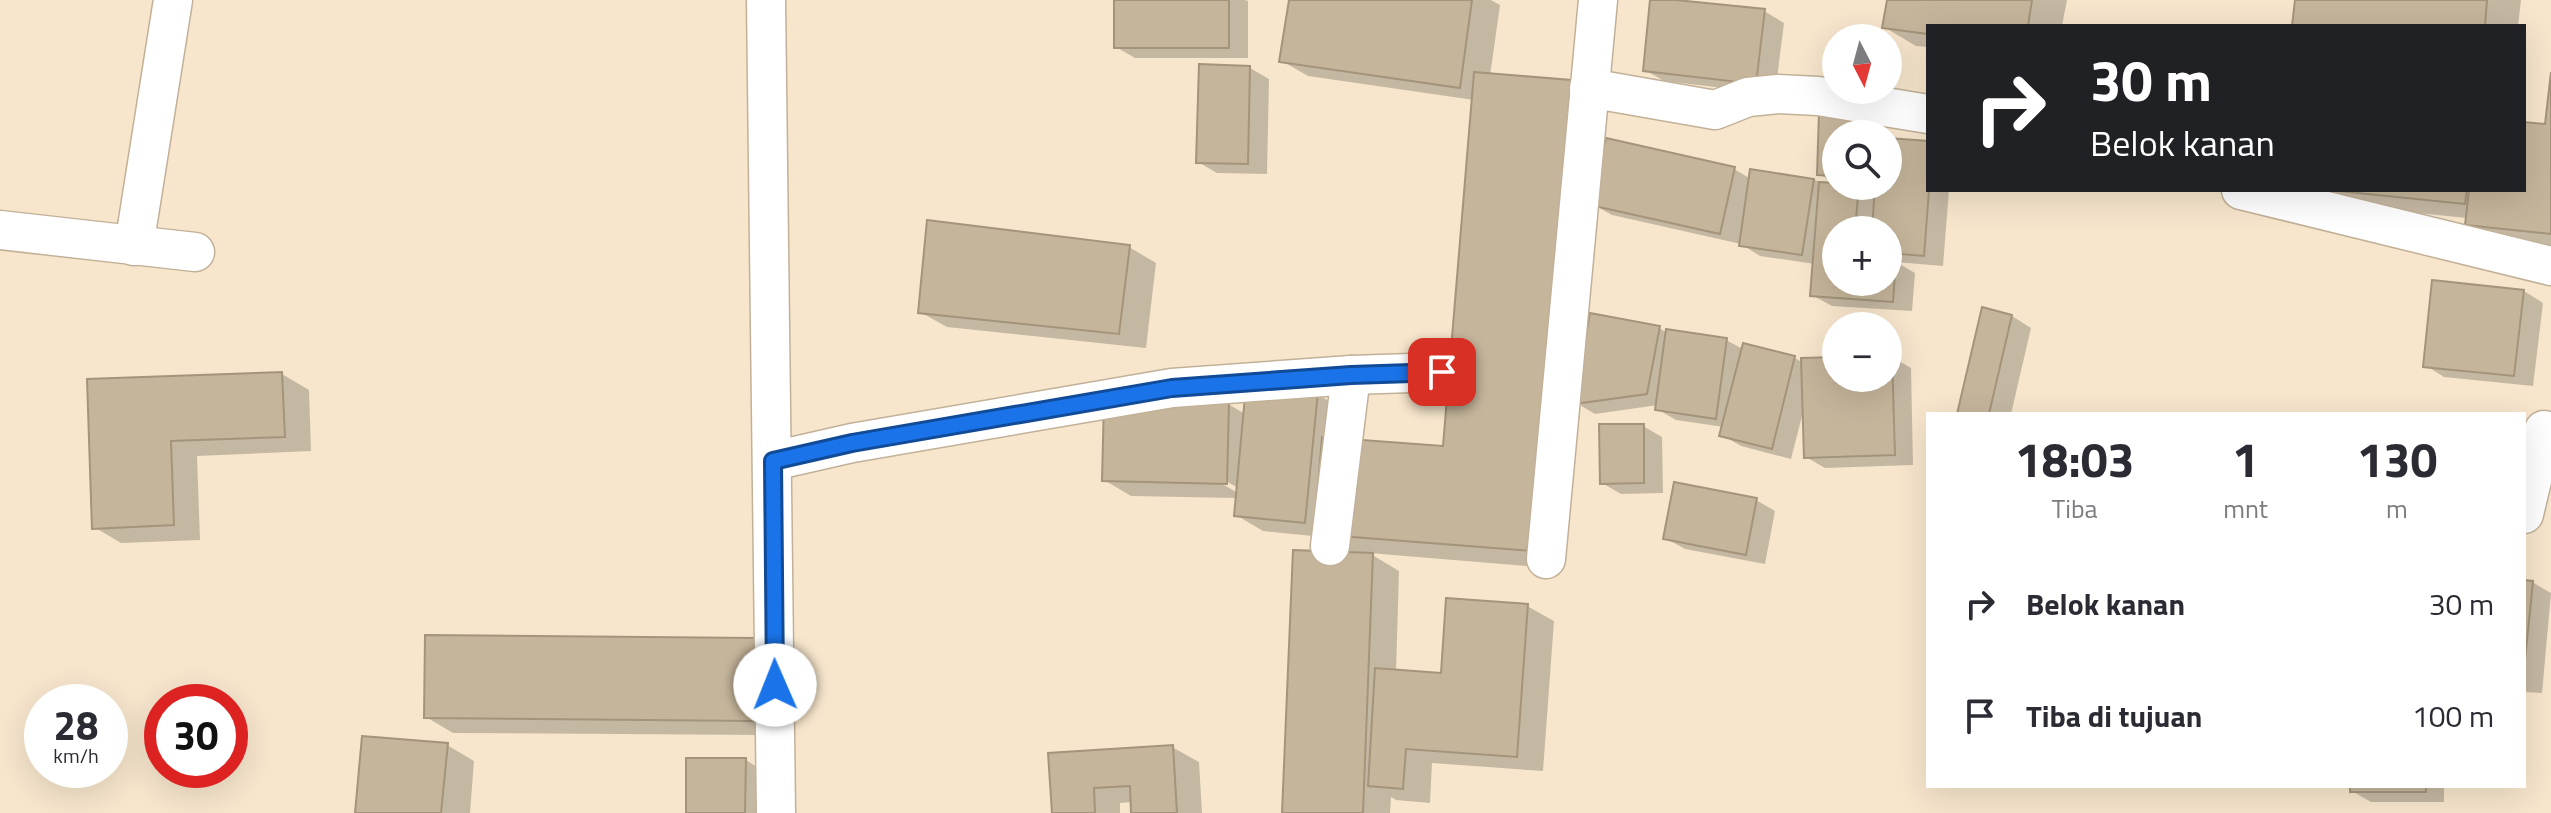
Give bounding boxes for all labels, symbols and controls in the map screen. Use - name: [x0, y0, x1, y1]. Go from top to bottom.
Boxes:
- north arrow: [1822, 24, 1902, 104]
- map controls: [1822, 24, 1902, 392]
- text: 30 m: [2090, 38, 2212, 123]
- icon: right: [1958, 56, 2062, 160]
- text: Belok kanan: [2090, 115, 2275, 170]
- button: search: [1822, 120, 1902, 200]
- button: +: [1822, 216, 1902, 296]
- button: −: [1822, 312, 1902, 392]
- pin: [1408, 338, 1476, 406]
- icon: arrive: [1420, 350, 1464, 394]
- text: 18:03: [2015, 423, 2135, 496]
- text: 1: [2232, 423, 2259, 496]
- text: 130: [2357, 423, 2437, 496]
- text: Tiba: [2052, 489, 2098, 528]
- text: mnt: [2223, 489, 2268, 528]
- text: m: [2386, 489, 2408, 528]
- text: Belok kanan: [2026, 581, 2185, 627]
- text: 30 m: [2429, 581, 2494, 627]
- icon: right: [1958, 582, 2002, 626]
- position arrow: [733, 643, 817, 727]
- speed limit sign: 30: [144, 684, 248, 788]
- text: Tiba di tujuan: [2026, 693, 2202, 739]
- text: 100 m: [2412, 693, 2494, 739]
- icon: arrive: [1958, 694, 2002, 738]
- text: 28: [54, 695, 98, 756]
- text: km/h: [53, 740, 99, 771]

